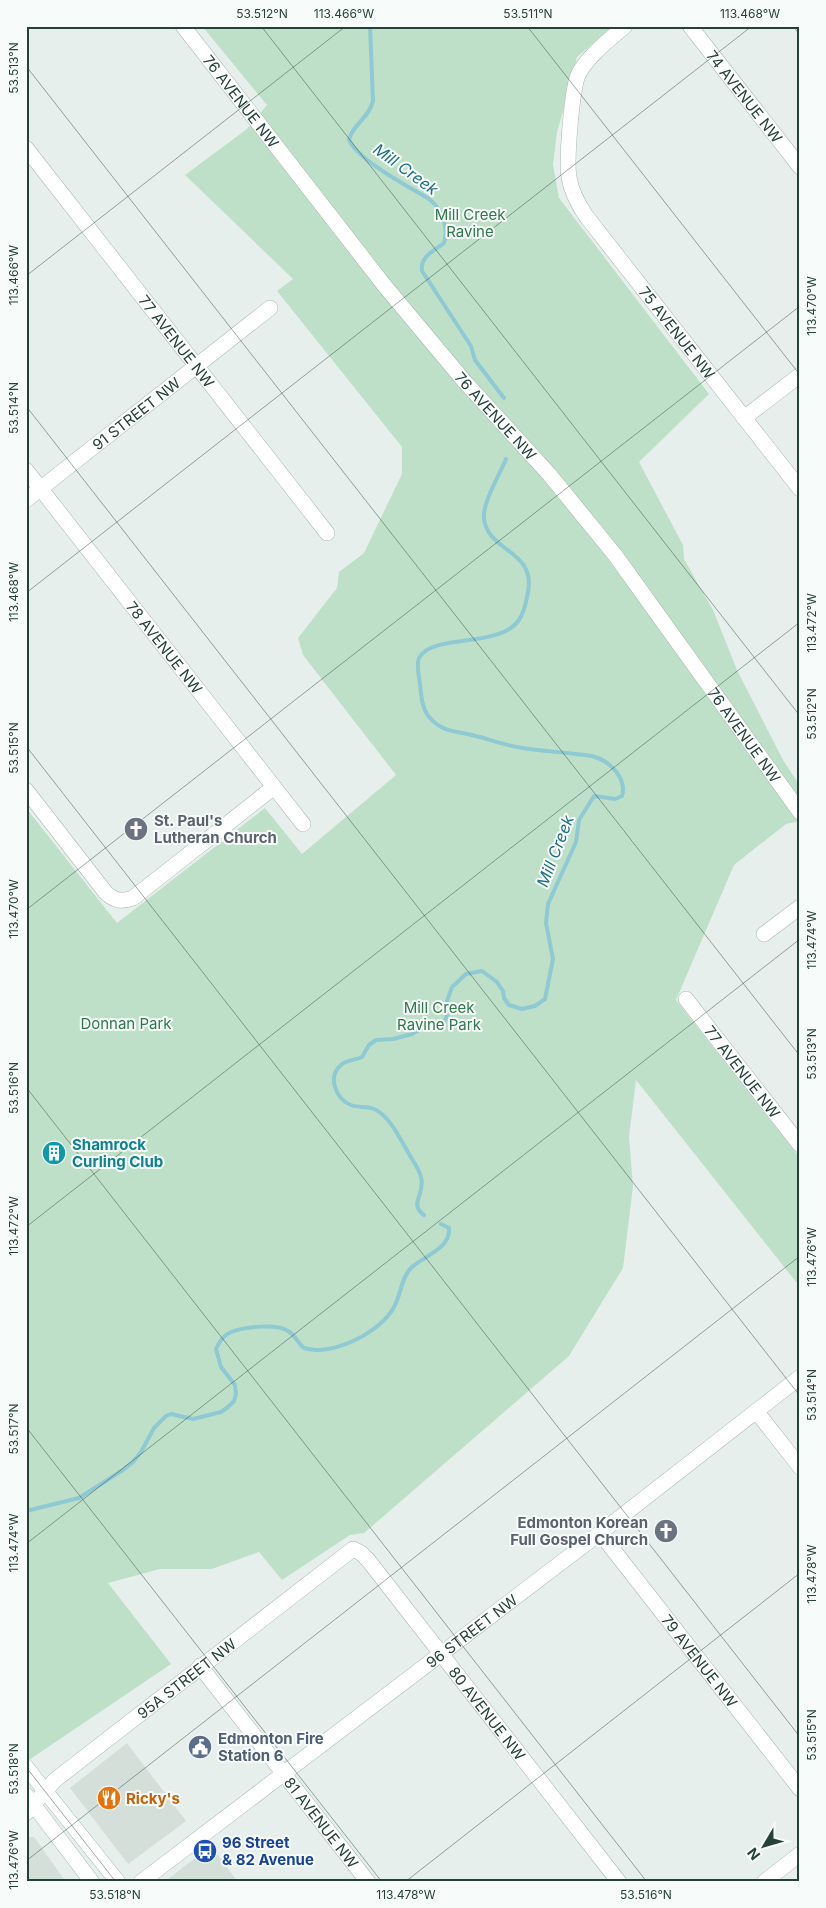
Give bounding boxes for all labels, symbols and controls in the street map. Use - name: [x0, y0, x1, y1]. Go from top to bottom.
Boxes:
- text: 53.512°N: [236, 6, 288, 21]
- text: 113.466°W: [314, 6, 374, 21]
- text: 53.511°N: [503, 6, 553, 21]
- text: 113.468°W: [720, 6, 780, 21]
- text: 53.513°N: [6, 42, 21, 94]
- street label: 74 AVENUE NW: [703, 46, 787, 146]
- street label: 76 AVENUE NW: [199, 51, 283, 151]
- water label: Mill Creek: [370, 139, 442, 199]
- park label: Mill Creek Ravine: [435, 205, 506, 241]
- text: 113.466°W: [6, 245, 21, 305]
- text: 113.470°W: [804, 276, 819, 336]
- street label: 75 AVENUE NW: [635, 282, 720, 383]
- street label: 77 AVENUE NW: [135, 291, 219, 391]
- street label: 76 AVENUE NW: [451, 368, 541, 464]
- street label: 91 STREET NW: [88, 373, 184, 454]
- text: 53.514°N: [6, 382, 21, 434]
- text: 113.468°W: [6, 562, 21, 622]
- text: 113.472°W: [804, 593, 819, 653]
- street label: 78 AVENUE NW: [123, 597, 207, 697]
- street label: 76 AVENUE NW: [704, 684, 785, 786]
- text: 53.512°N: [804, 688, 819, 740]
- text: 53.515°N: [6, 722, 21, 774]
- place label: St. Paul's Lutheran Church: [154, 811, 277, 847]
- water label: Mill Creek: [532, 812, 578, 890]
- church icon: St. Paul's Lutheran Church: [123, 816, 149, 842]
- text: 113.470°W: [6, 879, 21, 939]
- text: 113.474°W: [804, 910, 819, 970]
- park label: Mill Creek Ravine Park: [397, 998, 482, 1034]
- park label: Donnan Park: [80, 1014, 172, 1033]
- street label: 77 AVENUE NW: [701, 1022, 785, 1122]
- text: 53.513°N: [804, 1028, 819, 1080]
- text: 53.516°N: [6, 1062, 21, 1114]
- place label: Shamrock Curling Club: [72, 1135, 163, 1171]
- building icon: Shamrock Curling Club: [41, 1140, 67, 1166]
- text: 113.472°W: [6, 1196, 21, 1256]
- text: 113.476°W: [804, 1227, 819, 1287]
- text: 53.514°N: [804, 1369, 819, 1421]
- text: 53.517°N: [6, 1403, 21, 1455]
- text: 113.474°W: [6, 1513, 21, 1573]
- place label: Edmonton Korean Full Gospel Church: [510, 1513, 648, 1549]
- church icon: Edmonton Korean Full Gospel Church: [653, 1518, 679, 1544]
- text: 113.478°W: [804, 1544, 819, 1604]
- street label: 96 STREET NW: [422, 1590, 521, 1672]
- street label: 79 AVENUE NW: [658, 1611, 742, 1711]
- street label: 95A STREET NW: [133, 1634, 240, 1723]
- street label: 80 AVENUE NW: [445, 1663, 530, 1764]
- text: 53.515°N: [804, 1709, 819, 1761]
- place label: Edmonton Fire Station 6: [218, 1729, 324, 1765]
- public building icon: Edmonton Fire Station 6: [187, 1734, 213, 1760]
- text: 53.518°N: [6, 1743, 21, 1795]
- street label: 81 AVENUE NW: [280, 1773, 363, 1872]
- restaurant icon: Ricky's: [96, 1785, 122, 1811]
- place label: Ricky's: [126, 1789, 180, 1808]
- north arrow: [738, 1820, 788, 1870]
- text: 113.476°W: [6, 1830, 21, 1890]
- place label: 96 Street & 82 Avenue: [222, 1833, 314, 1869]
- bus stop icon: 96 Street & 82 Avenue: [192, 1838, 218, 1864]
- text: N: [743, 1845, 763, 1864]
- text: 53.518°N: [89, 1887, 141, 1902]
- text: 113.478°W: [376, 1887, 436, 1902]
- text: 53.516°N: [620, 1887, 672, 1902]

